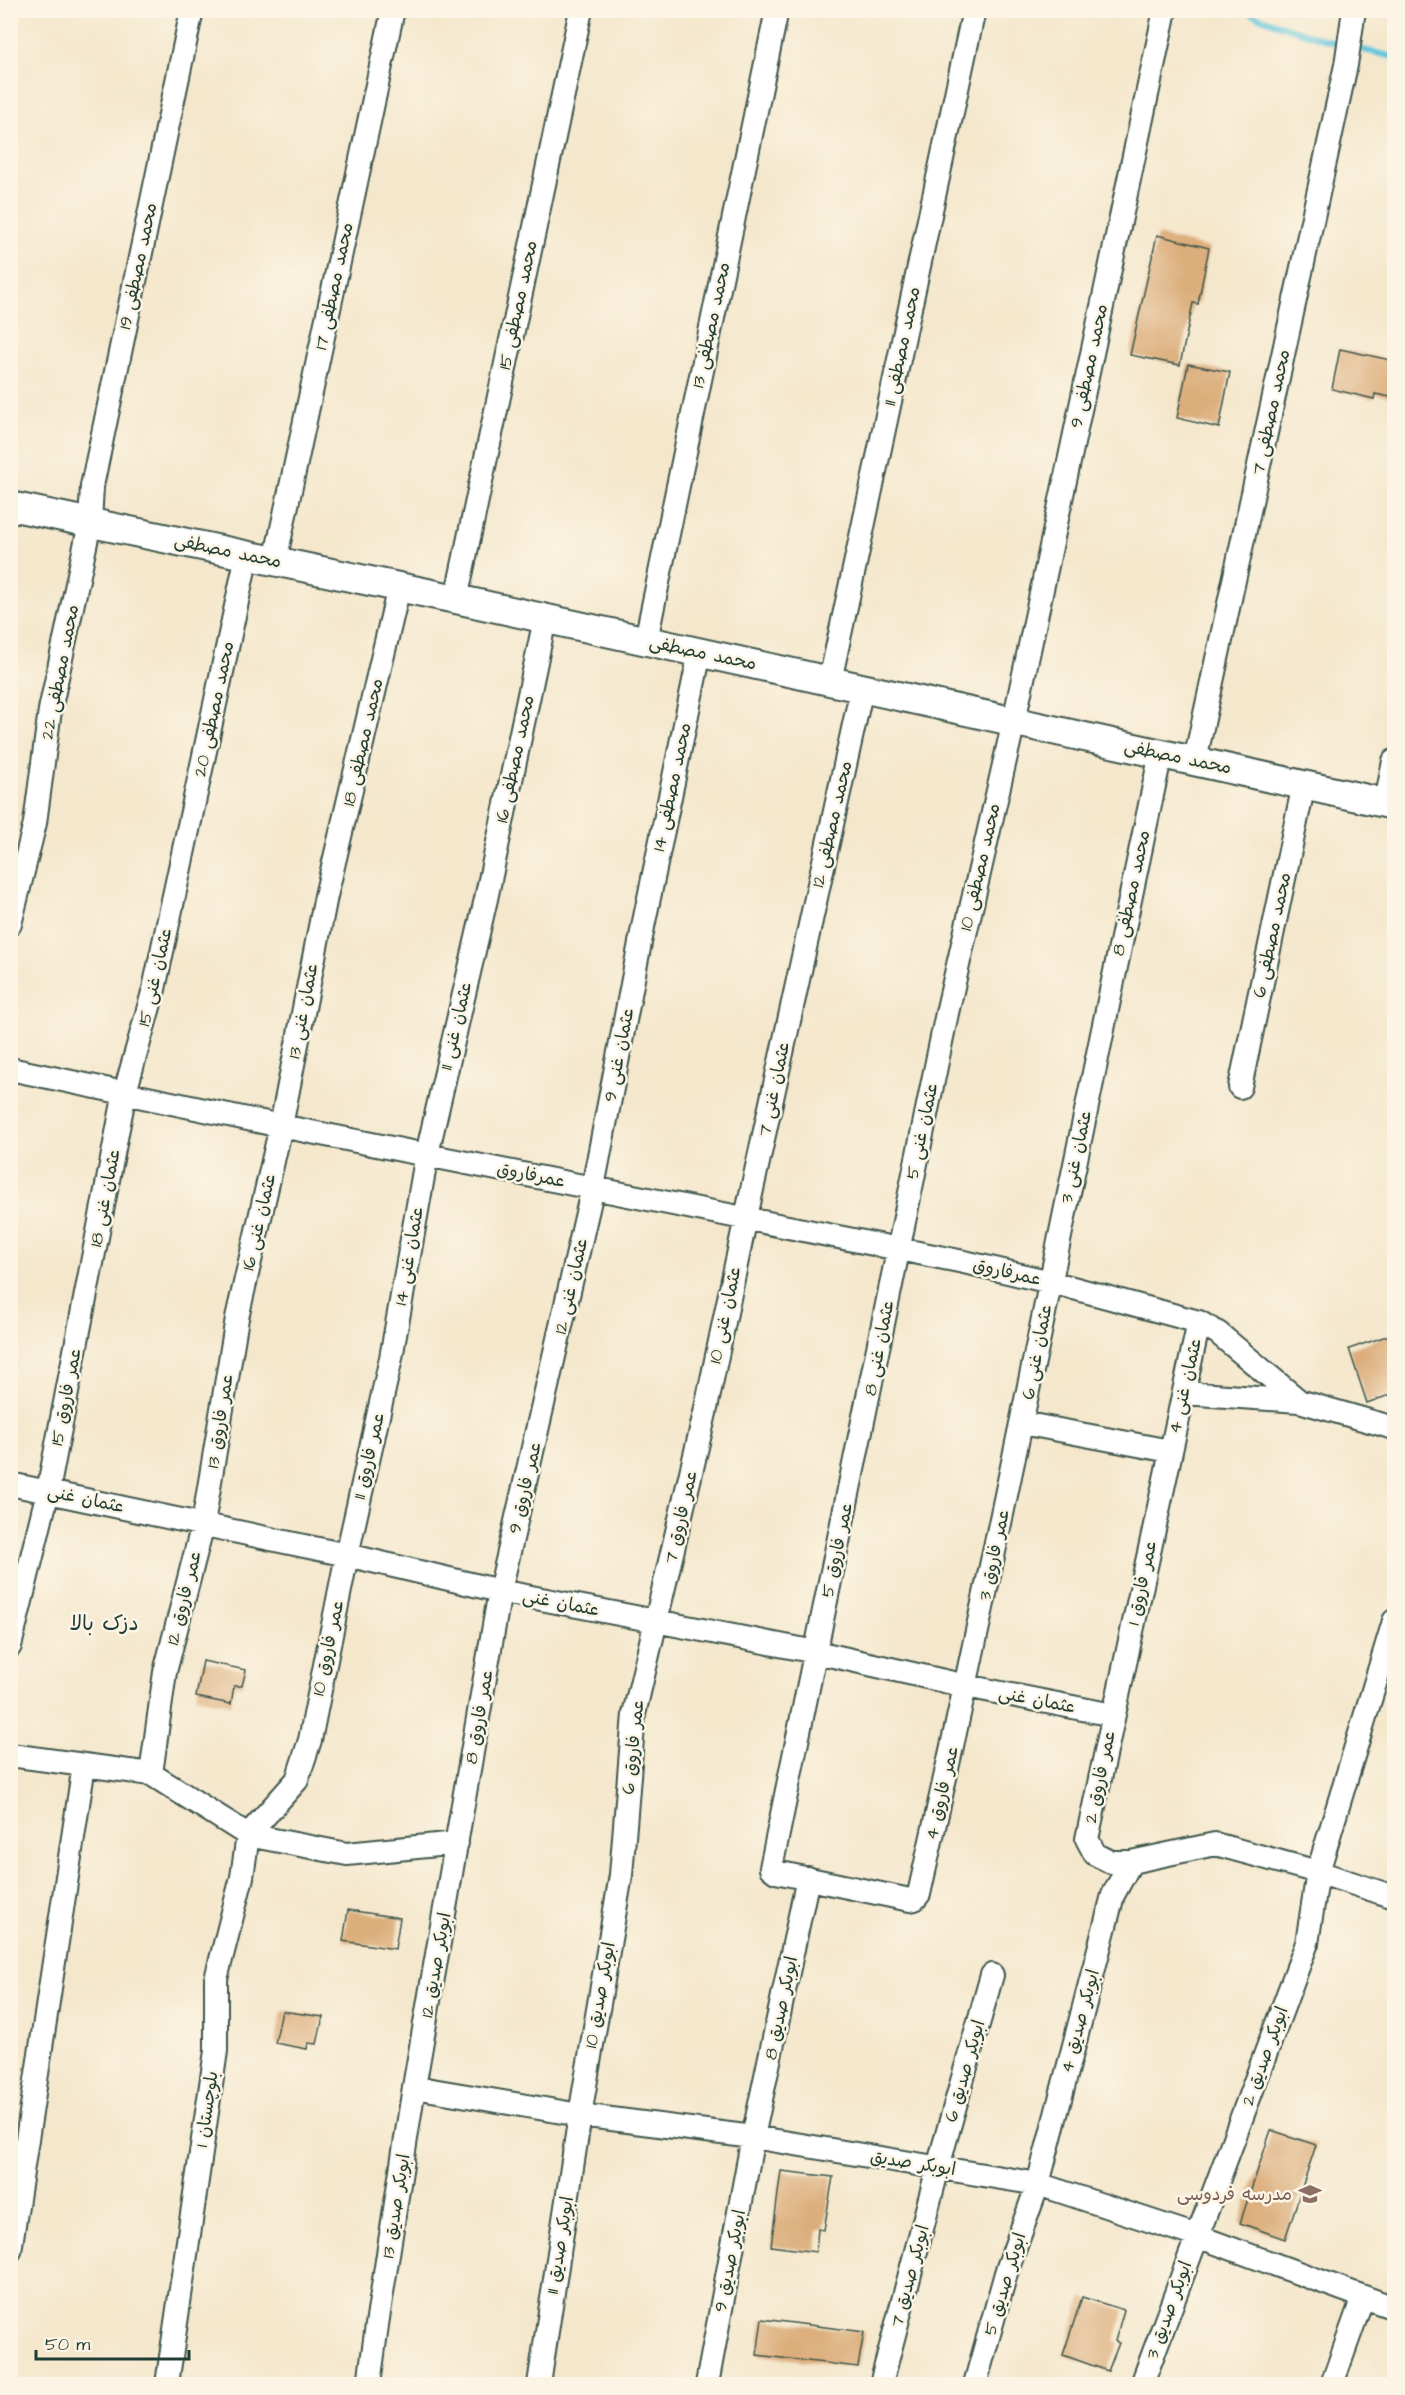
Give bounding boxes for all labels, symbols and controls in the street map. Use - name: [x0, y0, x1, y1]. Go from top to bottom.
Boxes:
- street label: محمد مصطفی 19: [112, 200, 164, 332]
- street label: محمد مصطفی 17: [308, 220, 360, 352]
- street label: محمد مصطفی 15: [492, 238, 544, 372]
- street label: محمد مصطفی 13: [686, 260, 736, 390]
- street label: محمد مصطفی 11: [877, 284, 927, 408]
- street label: محمد مصطفی 9: [1064, 302, 1114, 430]
- street label: محمد مصطفی 7: [1246, 347, 1296, 477]
- street label: محمد مصطفی: [172, 527, 284, 575]
- street label: محمد مصطفی 22: [35, 602, 85, 742]
- street label: محمد مصطفی: [647, 629, 759, 677]
- street label: محمد مصطفی 20: [187, 639, 241, 779]
- street label: محمد مصطفی 18: [336, 676, 390, 808]
- street label: محمد مصطفی 16: [489, 693, 541, 825]
- street label: محمد مصطفی 14: [646, 720, 698, 854]
- street label: محمد مصطفی: [1122, 733, 1234, 781]
- street label: محمد مصطفی 12: [805, 758, 859, 890]
- street label: محمد مصطفی 10: [953, 801, 1007, 933]
- street label: محمد مصطفی 8: [1105, 828, 1157, 958]
- street label: محمد مصطفی 6: [1247, 870, 1297, 1000]
- street label: عثمان غنی 15: [132, 925, 178, 1029]
- street label: عثمان غنی 13: [282, 961, 324, 1061]
- street label: عثمان غنی 11: [434, 980, 478, 1072]
- street label: عثمان غنی 9: [598, 1006, 640, 1104]
- street label: عثمان غنی 7: [752, 1039, 796, 1139]
- street label: عثمان غنی 5: [900, 1081, 944, 1181]
- street label: عثمان غنی 3: [1054, 1108, 1098, 1206]
- street label: عثمان غنی 18: [83, 1147, 127, 1249]
- street label: عمرفاروق: [495, 1156, 567, 1194]
- street label: عثمان غنی 16: [236, 1171, 282, 1273]
- street label: عثمان غنی 14: [388, 1205, 430, 1307]
- street label: عثمان غنی 12: [548, 1236, 594, 1336]
- street label: عمرفاروق: [971, 1252, 1043, 1292]
- street label: عثمان غنی 10: [703, 1264, 747, 1366]
- street label: عثمان غنی 8: [858, 1298, 900, 1398]
- street label: عثمان غنی 6: [1016, 1302, 1058, 1402]
- street label: عثمان غنی 4: [1162, 1336, 1208, 1436]
- street label: عمر فاروق 15: [44, 1346, 88, 1448]
- street label: عمر فاروق 13: [200, 1372, 240, 1470]
- street label: عمر فاروق 11: [347, 1410, 391, 1502]
- street label: عمر فاروق 9: [502, 1440, 548, 1536]
- street label: عمر فاروق 7: [658, 1468, 704, 1566]
- street label: عثمان غنی: [45, 1479, 127, 1519]
- street label: عمر فاروق 5: [815, 1500, 859, 1600]
- street label: عمر فاروق 3: [972, 1507, 1016, 1603]
- street label: عمر فاروق 1: [1121, 1539, 1163, 1627]
- street label: عمر فاروق 12: [160, 1548, 208, 1648]
- street label: عثمان غنی: [520, 1583, 602, 1623]
- street label: عمر فاروق 10: [306, 1598, 350, 1698]
- district label: دزک بالا: [69, 1609, 139, 1638]
- street label: عمر فاروق 8: [458, 1668, 500, 1766]
- street label: عثمان غنی: [996, 1680, 1078, 1720]
- street label: عمر فاروق 6: [616, 1699, 650, 1795]
- street label: عمر فاروق 2: [1078, 1729, 1122, 1825]
- street label: عمر فاروق 4: [919, 1744, 965, 1842]
- street label: ابوبکر صدیق 12: [414, 1910, 458, 2020]
- street label: ابوبکر صدیق 10: [578, 1940, 622, 2050]
- street label: ابوبکر صدیق 8: [758, 1954, 804, 2062]
- street label: ابوبکر صدیق 4: [1054, 1967, 1106, 2075]
- street label: ابوبکر صدیق 2: [1235, 2003, 1295, 2109]
- street label: ابوبکر صدیق 6: [939, 2017, 991, 2125]
- street label: بلوچستان 1: [189, 2069, 225, 2149]
- street label: ابوبکر صدیق: [868, 2144, 958, 2182]
- street label: ابوبکر صدیق 13: [375, 2152, 417, 2260]
- school or university icon: مدرسه فردوسی: [1297, 2181, 1323, 2207]
- place label: مدرسه فردوسی: [1177, 2182, 1292, 2207]
- street label: ابوبکر صدیق 11: [540, 2194, 580, 2296]
- street label: ابوبکر صدیق 9: [708, 2208, 752, 2314]
- street label: ابوبکر صدیق 7: [884, 2222, 936, 2330]
- street label: ابوبکر صدیق 5: [977, 2229, 1033, 2339]
- street label: ابوبکر صدیق 3: [1140, 2257, 1198, 2363]
- scale bar: [36, 2323, 189, 2361]
- text: 50 m: [45, 2332, 90, 2357]

